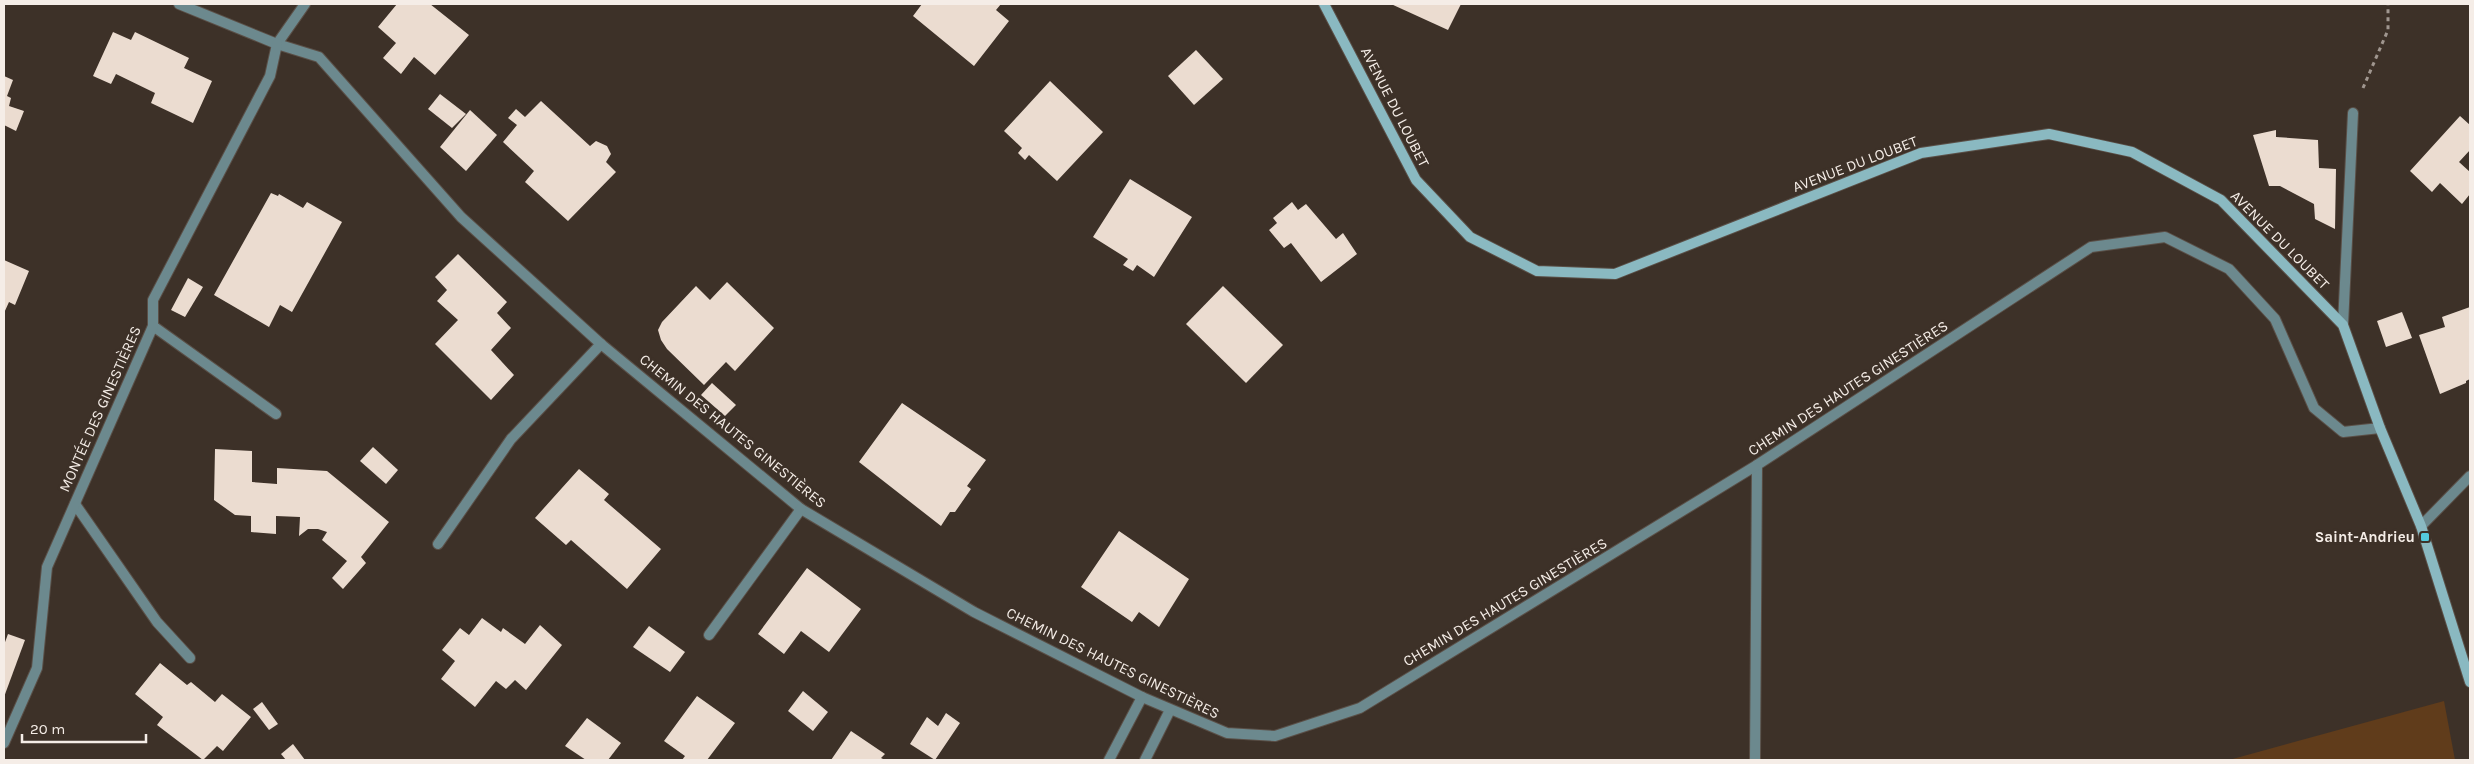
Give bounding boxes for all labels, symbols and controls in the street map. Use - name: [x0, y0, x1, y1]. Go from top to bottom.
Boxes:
- street label: AVENUE DU LOUBET: [1357, 44, 1433, 170]
- street label: AVENUE DU LOUBET: [1790, 132, 1920, 196]
- street label: AVENUE DU LOUBET: [2227, 187, 2333, 293]
- street label: CHEMIN DES HAUTES GINESTIÈRES: [1745, 317, 1951, 459]
- street label: MONTÉE DES GINESTIÈRES: [55, 323, 145, 495]
- street label: CHEMIN DES HAUTES GINESTIÈRES: [636, 350, 830, 512]
- place label: Saint-Andrieu: [2315, 528, 2415, 546]
- marker: Saint-Andrieu: [2419, 531, 2431, 543]
- street label: CHEMIN DES HAUTES GINESTIÈRES: [1400, 534, 1610, 670]
- street label: CHEMIN DES HAUTES GINESTIÈRES: [1004, 603, 1222, 723]
- scale bar: [22, 712, 146, 744]
- text: 20 m: [30, 720, 65, 738]

